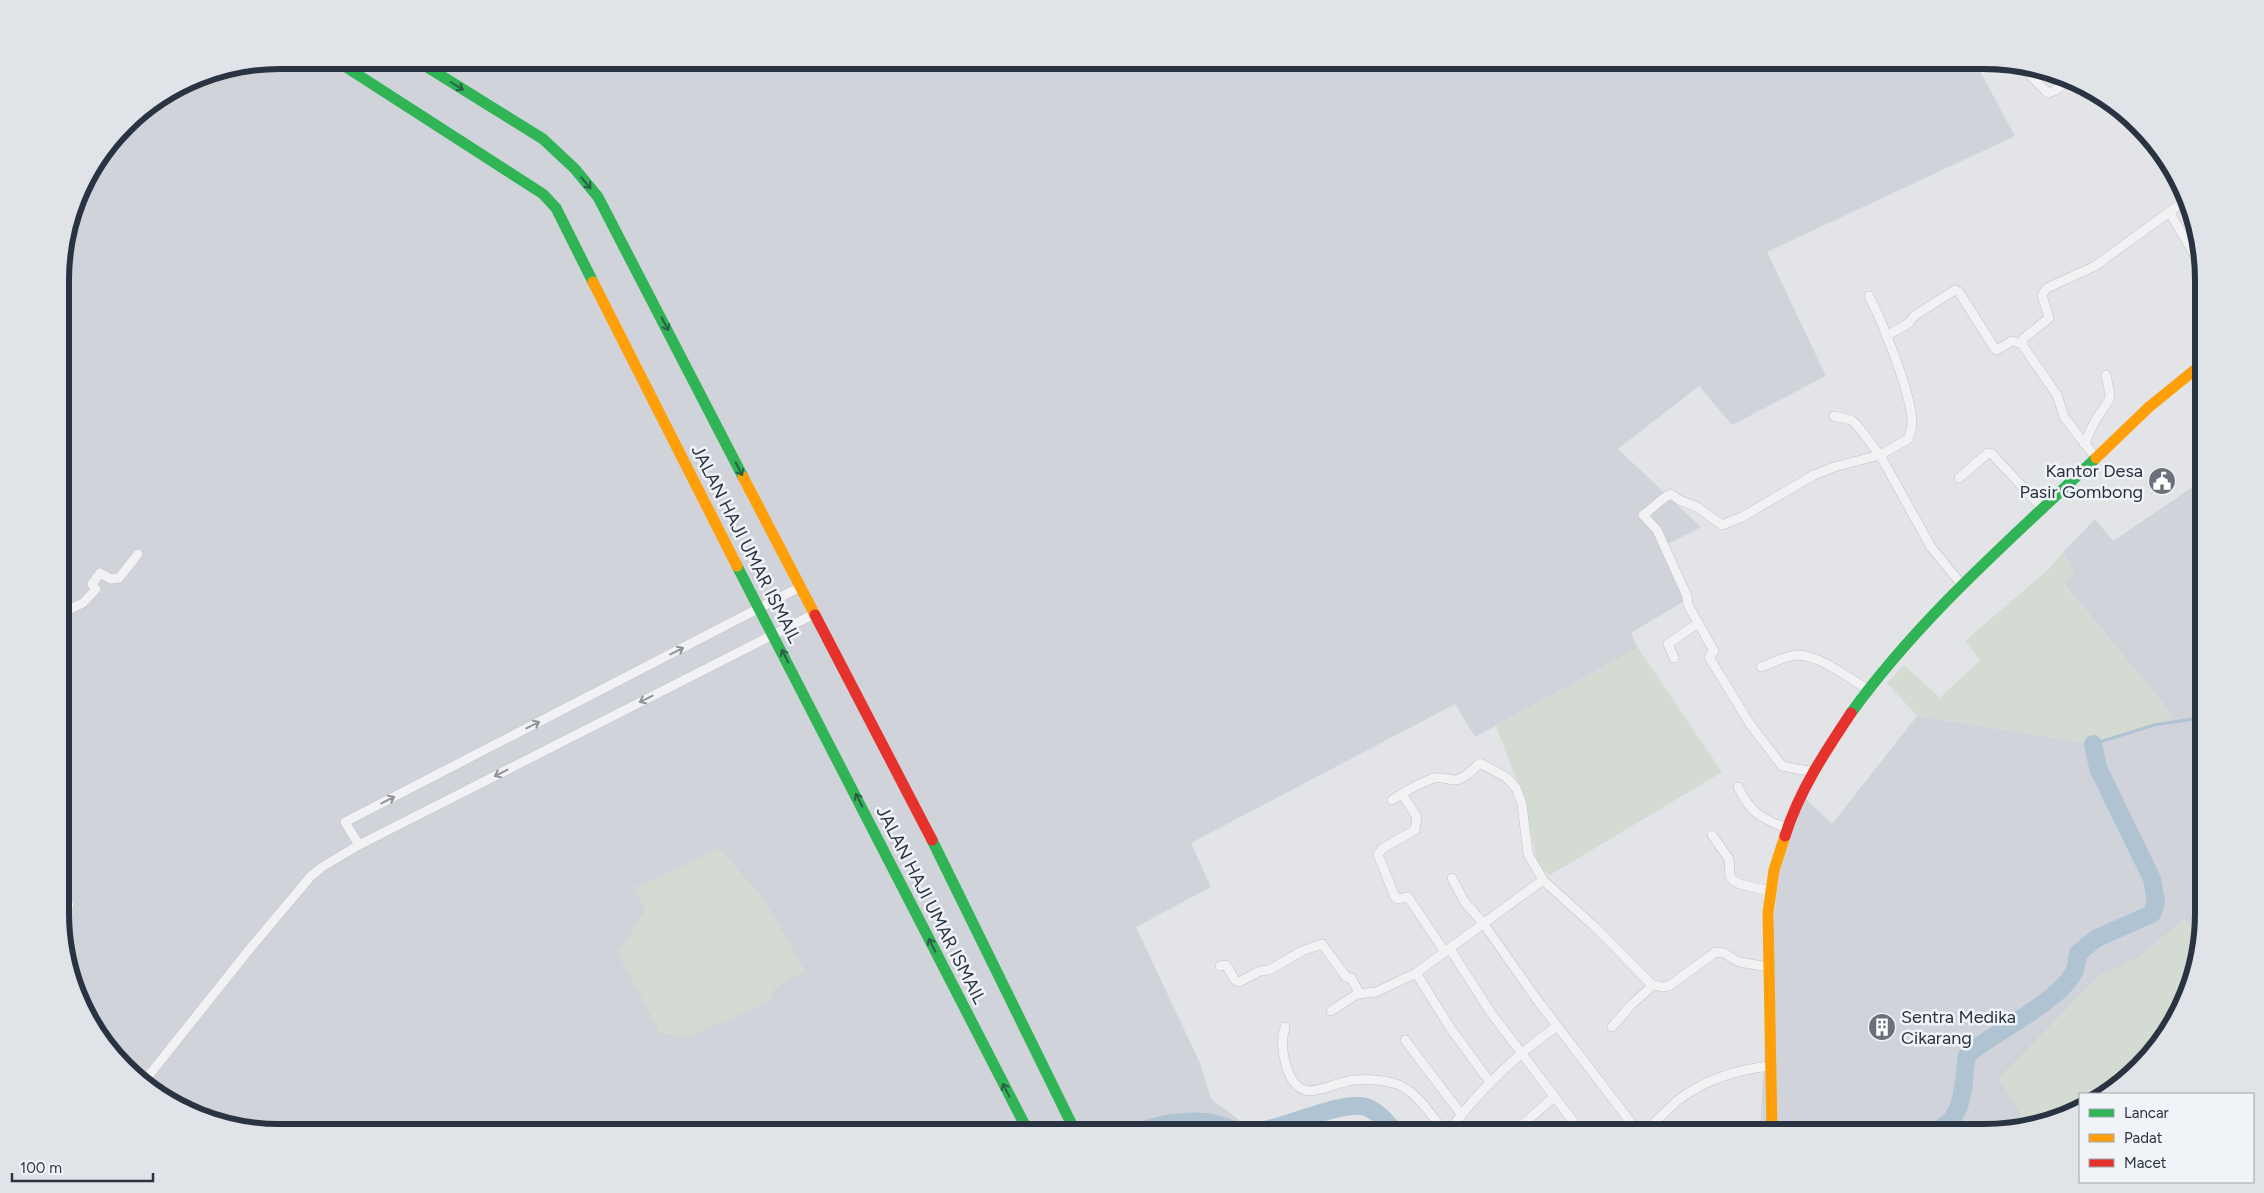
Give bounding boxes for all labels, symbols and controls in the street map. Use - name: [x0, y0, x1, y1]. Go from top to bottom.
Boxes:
- one-way arrow: [450, 80, 464, 91]
- one-way arrow: [581, 176, 592, 189]
- one-way arrow: [661, 316, 670, 331]
- street label: JALAN HAJI UMAR ISMAIL: [686, 441, 806, 647]
- place label: Kantor Desa Pasir Gombong: [2019, 460, 2143, 503]
- one-way arrow: [735, 461, 744, 476]
- public building icon: Kantor Desa Pasir Gombong: [2147, 466, 2177, 496]
- one-way arrow: [670, 646, 685, 656]
- one-way arrow: [780, 648, 790, 663]
- one-way arrow: [638, 694, 653, 704]
- one-way arrow: [525, 720, 540, 729]
- one-way arrow: [494, 769, 509, 778]
- one-way arrow: [853, 793, 863, 808]
- one-way arrow: [381, 795, 396, 805]
- street label: JALAN HAJI UMAR ISMAIL: [871, 802, 991, 1008]
- one-way arrow: [927, 938, 936, 953]
- place label: Sentra Medika Cikarang: [1901, 1006, 2016, 1049]
- building icon: Sentra Medika Cikarang: [1867, 1012, 1897, 1042]
- one-way arrow: [1001, 1083, 1011, 1098]
- legend: [2079, 1093, 2254, 1183]
- text: Lancar: [2124, 1104, 2169, 1122]
- text: Padat: [2124, 1129, 2163, 1147]
- scale bar: [12, 1150, 154, 1182]
- text: Macet: [2124, 1154, 2167, 1172]
- text: 100 m: [20, 1159, 62, 1177]

